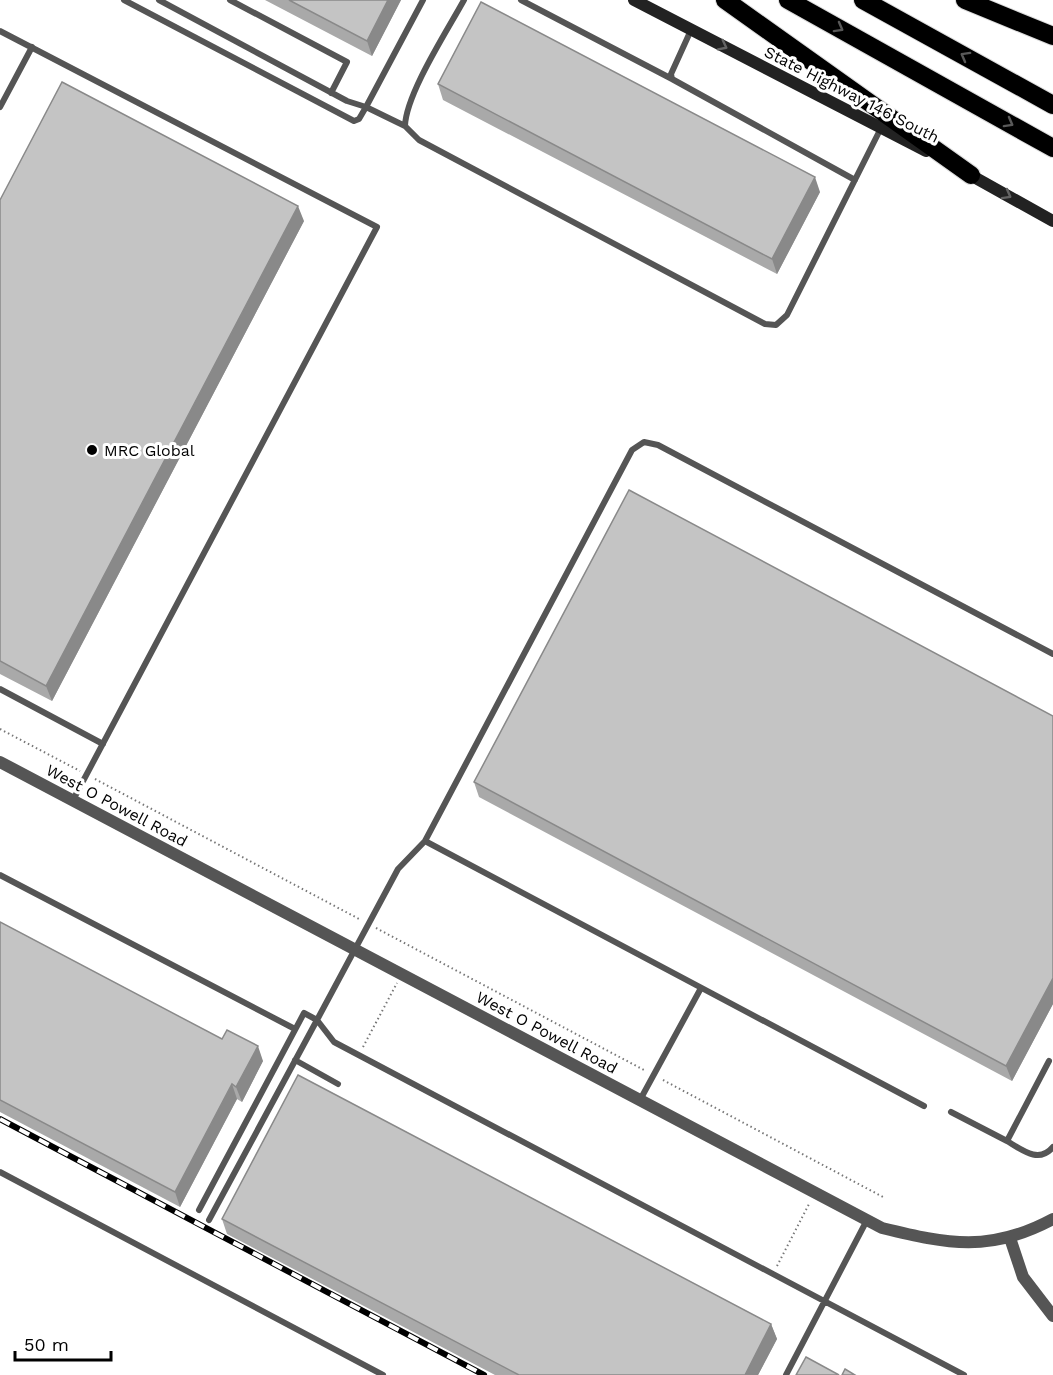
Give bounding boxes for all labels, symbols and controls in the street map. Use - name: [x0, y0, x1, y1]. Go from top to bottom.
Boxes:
- one-way arrow: [833, 21, 843, 33]
- one-way arrow: [717, 39, 727, 50]
- street label: State Highway 146 South: [761, 42, 942, 147]
- one-way arrow: [961, 52, 971, 64]
- one-way arrow: [1003, 116, 1014, 127]
- one-way arrow: [1001, 188, 1011, 199]
- place label: MRC Global: [104, 441, 195, 460]
- marker: MRC Global: [85, 443, 99, 457]
- street label: West O Powell Road: [43, 760, 191, 851]
- street label: West O Powell Road: [473, 987, 621, 1078]
- scale bar: [15, 1324, 111, 1362]
- text: 50 m: [24, 1334, 69, 1355]

